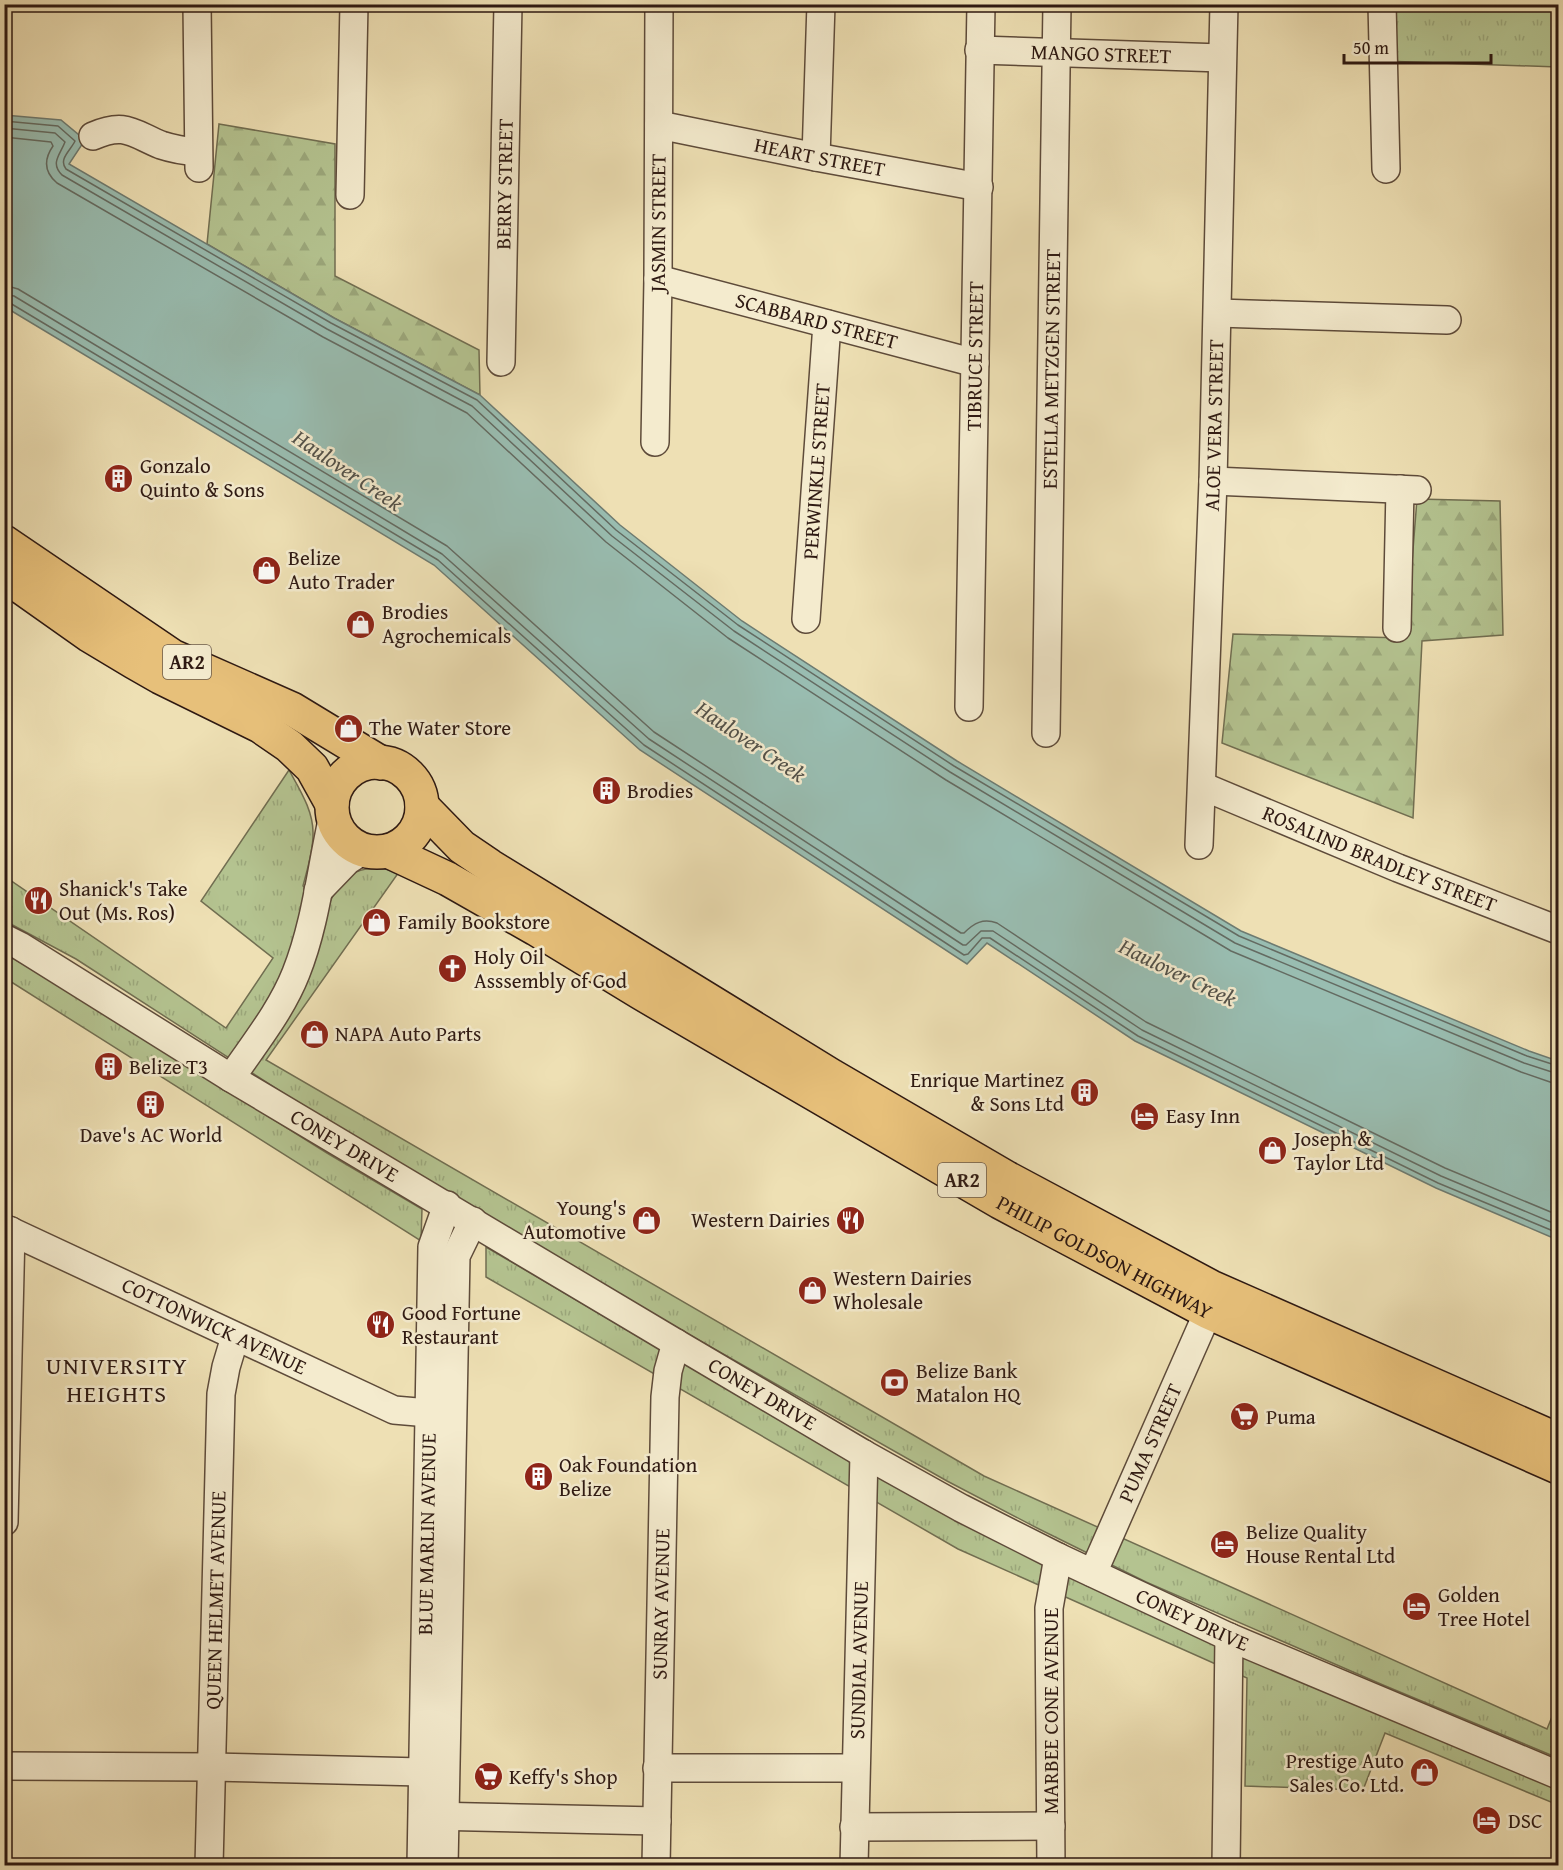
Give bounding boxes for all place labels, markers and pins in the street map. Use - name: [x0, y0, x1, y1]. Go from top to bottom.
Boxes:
- place label: Gonzalo Quinto & Sons: [140, 450, 264, 505]
- building icon: Gonzalo Quinto & Sons: [103, 462, 135, 494]
- place label: Belize Auto Trader: [288, 542, 395, 597]
- shop icon: Belize Auto Trader: [251, 554, 283, 586]
- place label: Brodies Agrochemicals: [382, 596, 511, 651]
- shop icon: Brodies Agrochemicals: [345, 608, 377, 640]
- shop icon: The Water Store: [332, 712, 364, 744]
- place label: The Water Store: [369, 712, 511, 743]
- building icon: Brodies: [590, 775, 622, 807]
- place label: Brodies: [627, 775, 693, 806]
- place label: Shanick's Take Out (Ms. Ros): [59, 873, 188, 928]
- restaurant icon: Shanick's Take Out (Ms. Ros): [22, 885, 54, 917]
- shop icon: Family Bookstore: [361, 906, 393, 938]
- place label: Family Bookstore: [398, 906, 550, 937]
- place label: Holy Oil Asssembly of God: [474, 941, 628, 996]
- church icon: Holy Oil Asssembly of God: [437, 953, 469, 985]
- shop icon: NAPA Auto Parts: [298, 1018, 330, 1050]
- place label: NAPA Auto Parts: [335, 1018, 481, 1049]
- building icon: Belize T3: [92, 1051, 124, 1083]
- place label: Belize T3: [129, 1051, 208, 1082]
- place label: Enrique Martinez & Sons Ltd: [910, 1064, 1065, 1119]
- building icon: Enrique Martinez & Sons Ltd: [1069, 1076, 1101, 1108]
- building icon: Dave's AC World: [135, 1088, 167, 1120]
- hotel icon: Easy Inn: [1129, 1100, 1161, 1132]
- place label: Easy Inn: [1166, 1100, 1240, 1131]
- place label: Dave's AC World: [80, 1119, 223, 1150]
- place label: Joseph & Taylor Ltd: [1291, 1123, 1385, 1178]
- shop icon: Joseph & Taylor Ltd: [1257, 1135, 1289, 1167]
- place label: Young's Automotive: [523, 1192, 626, 1247]
- shop icon: Young's Automotive: [631, 1204, 663, 1236]
- place label: Western Dairies: [691, 1204, 830, 1235]
- restaurant icon: Western Dairies: [835, 1204, 867, 1236]
- place label: Western Dairies Wholesale: [833, 1262, 972, 1317]
- shop icon: Western Dairies Wholesale: [796, 1274, 828, 1306]
- place label: Good Fortune Restaurant: [402, 1297, 521, 1352]
- restaurant icon: Good Fortune Restaurant: [365, 1309, 397, 1341]
- place label: Belize Bank Matalon HQ: [916, 1355, 1021, 1410]
- bank icon: Belize Bank Matalon HQ: [879, 1367, 911, 1399]
- supermarket icon: Puma: [1229, 1401, 1261, 1433]
- place label: Puma: [1266, 1401, 1316, 1432]
- place label: Oak Foundation Belize: [559, 1449, 697, 1504]
- building icon: Oak Foundation Belize: [522, 1461, 554, 1493]
- place label: Belize Quality House Rental Ltd: [1246, 1516, 1396, 1571]
- hotel icon: Belize Quality House Rental Ltd: [1209, 1528, 1241, 1560]
- place label: Golden Tree Hotel: [1438, 1579, 1530, 1634]
- hotel icon: Golden Tree Hotel: [1401, 1591, 1433, 1623]
- place label: Prestige Auto Sales Co. Ltd.: [1286, 1745, 1404, 1800]
- shop icon: Prestige Auto Sales Co. Ltd.: [1409, 1757, 1441, 1789]
- supermarket icon: Keffy's Shop: [472, 1761, 504, 1793]
- place label: Keffy's Shop: [509, 1761, 618, 1792]
- hotel icon: DSC: [1471, 1805, 1503, 1837]
- place label: DSC: [1508, 1805, 1542, 1836]

